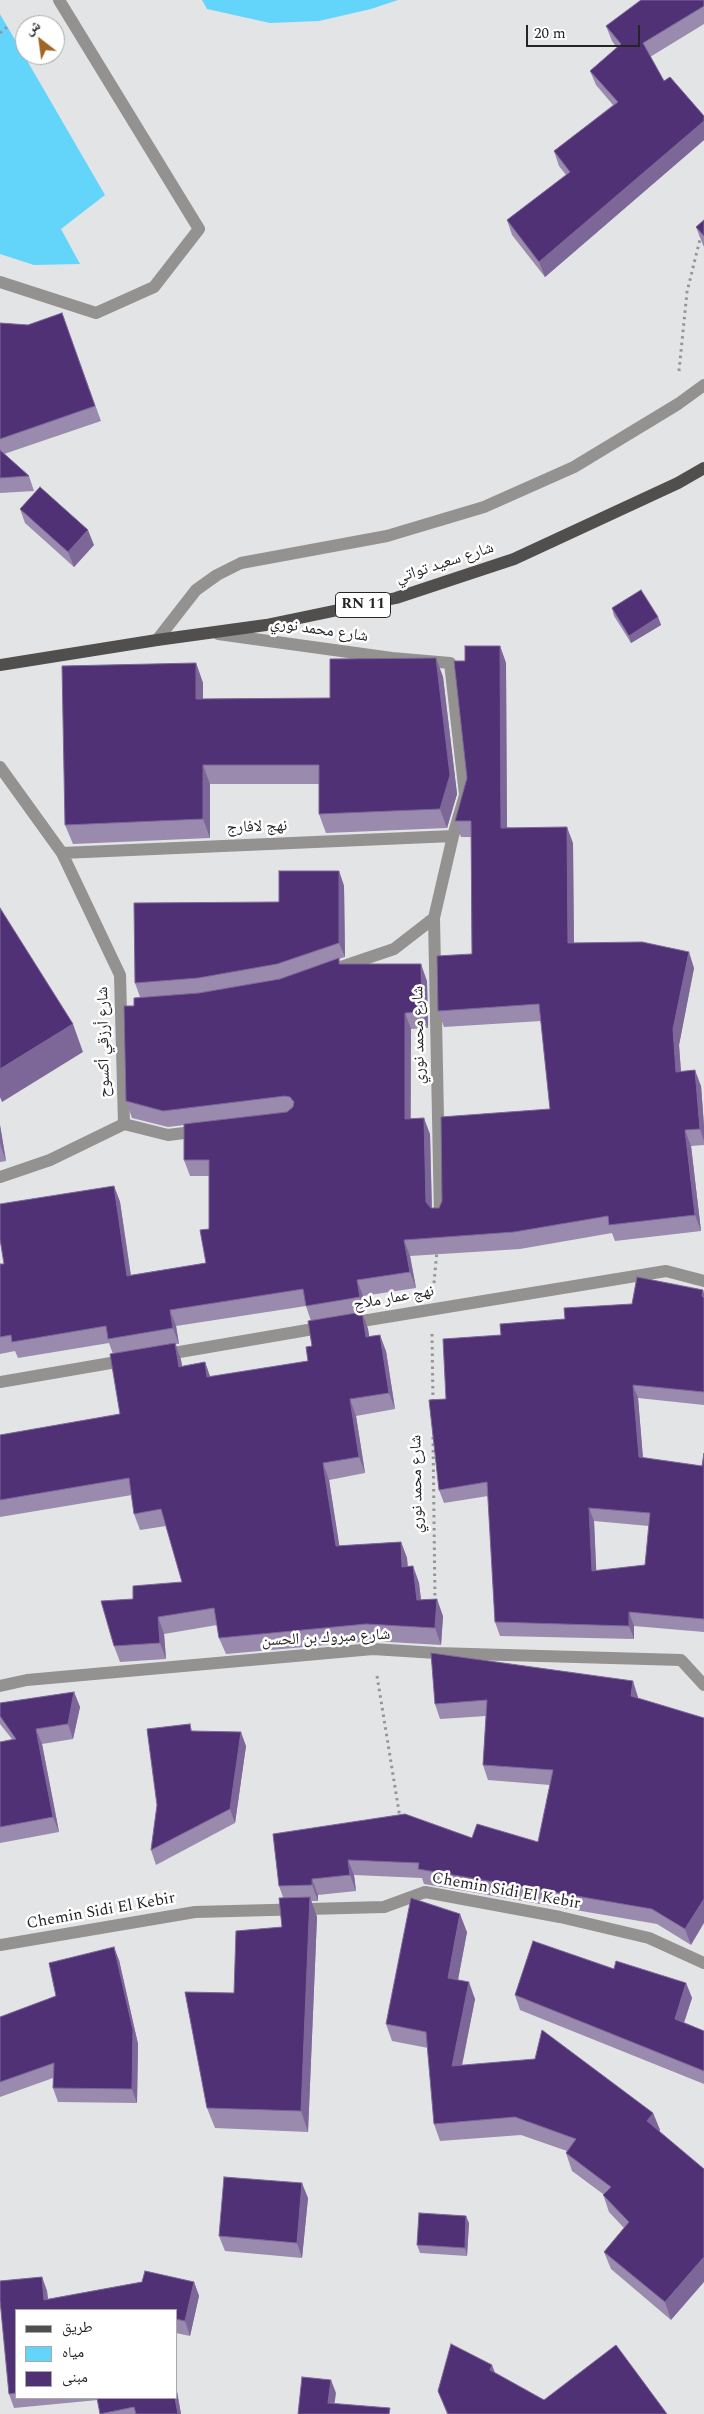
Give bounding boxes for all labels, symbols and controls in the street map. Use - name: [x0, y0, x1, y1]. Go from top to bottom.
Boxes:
- north arrow: [15, 15, 65, 65]
- text: ش: [21, 15, 44, 40]
- scale bar: [529, 15, 643, 47]
- text: 20 m: [534, 22, 566, 45]
- street label: شارع سعيد تواتي: [393, 539, 497, 589]
- road number: RN 11: [336, 592, 390, 618]
- street label: شارع محمد نوري: [269, 615, 369, 647]
- street label: نهج لافارج: [226, 817, 288, 839]
- street label: شارع أرزقي أكسوح: [94, 986, 116, 1098]
- street label: شارع محمد نوري: [410, 986, 430, 1084]
- street label: نهج عمار ملاح: [352, 1282, 436, 1316]
- street label: شارع محمد نوري: [408, 1435, 428, 1533]
- street label: شارع مبروك بن الحسن: [261, 1626, 391, 1652]
- street label: Chemin Sidi El Kebir: [430, 1869, 582, 1915]
- street label: Chemin Sidi El Kebir: [25, 1889, 177, 1935]
- legend: [15, 2309, 178, 2399]
- text: طريق: [62, 2316, 93, 2339]
- text: مياه: [62, 2341, 84, 2364]
- text: مبنى: [62, 2366, 88, 2389]

